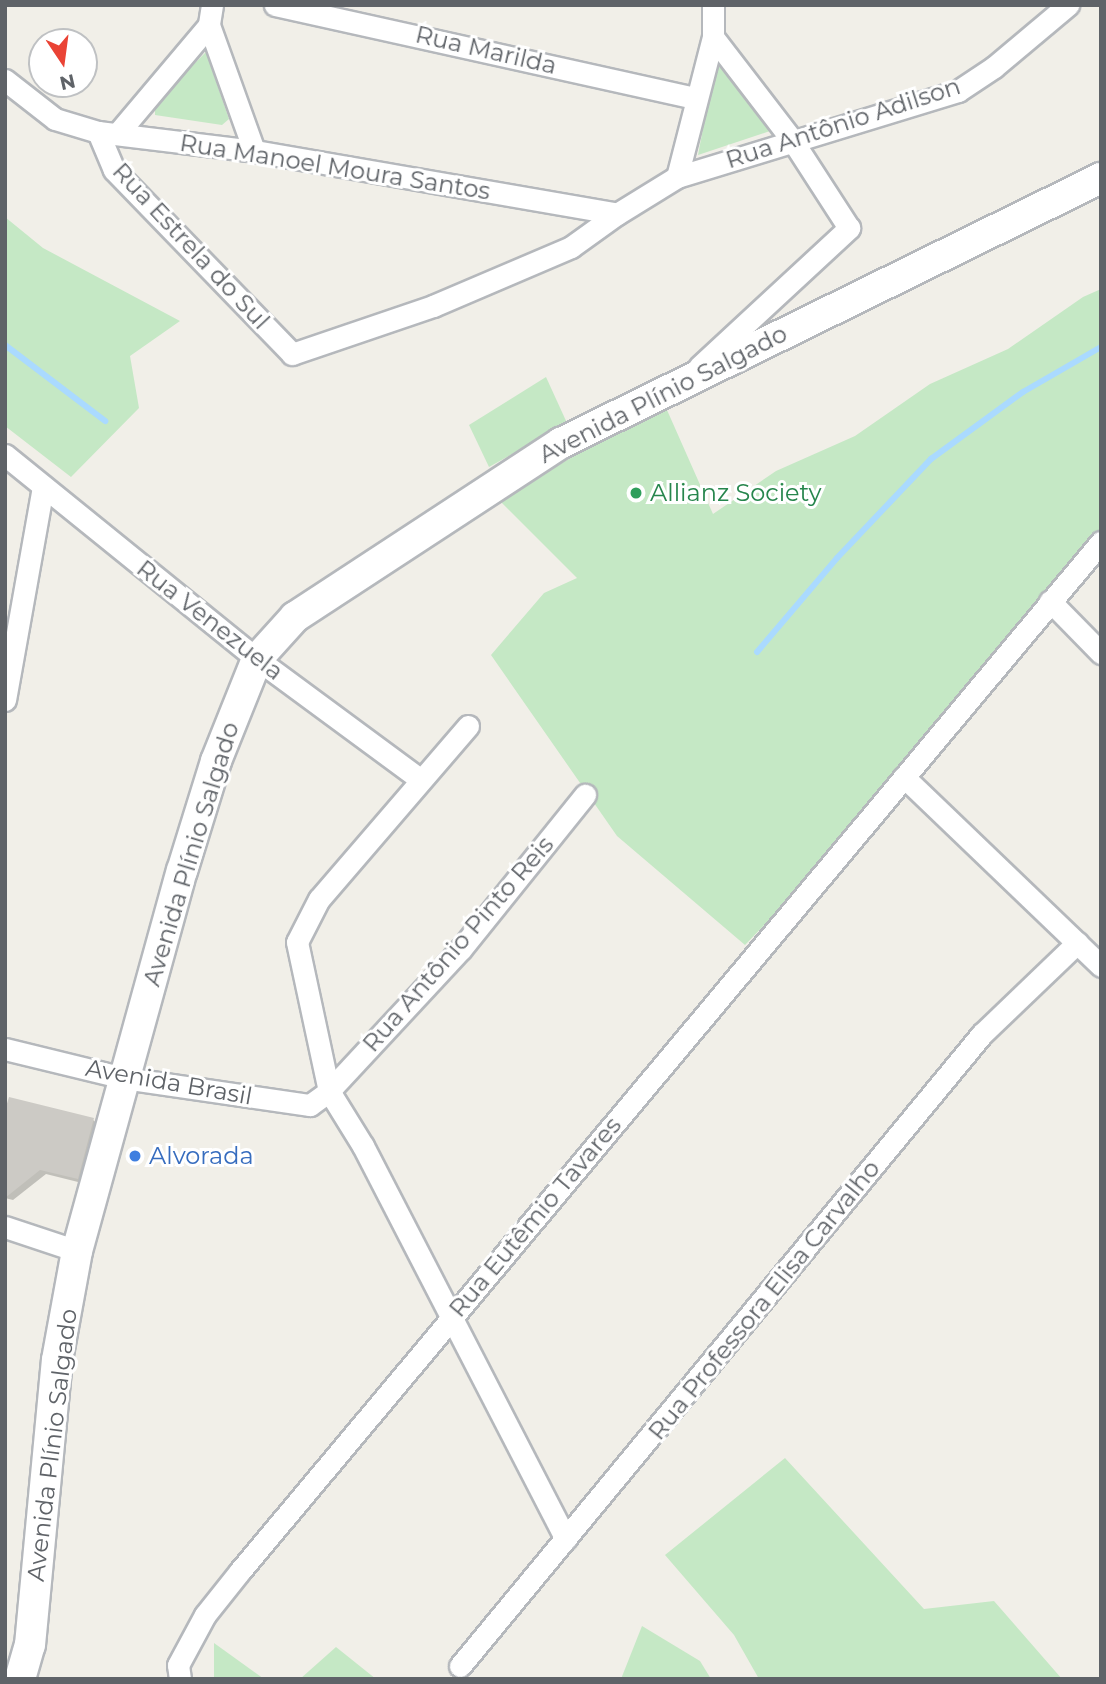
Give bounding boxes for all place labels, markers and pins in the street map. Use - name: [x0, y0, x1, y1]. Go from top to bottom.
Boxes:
- place label: Allianz Society: [650, 479, 821, 507]
- marker: Allianz Society: [628, 485, 644, 501]
- place label: Alvorada: [149, 1142, 254, 1170]
- marker: Alvorada: [127, 1148, 143, 1164]

